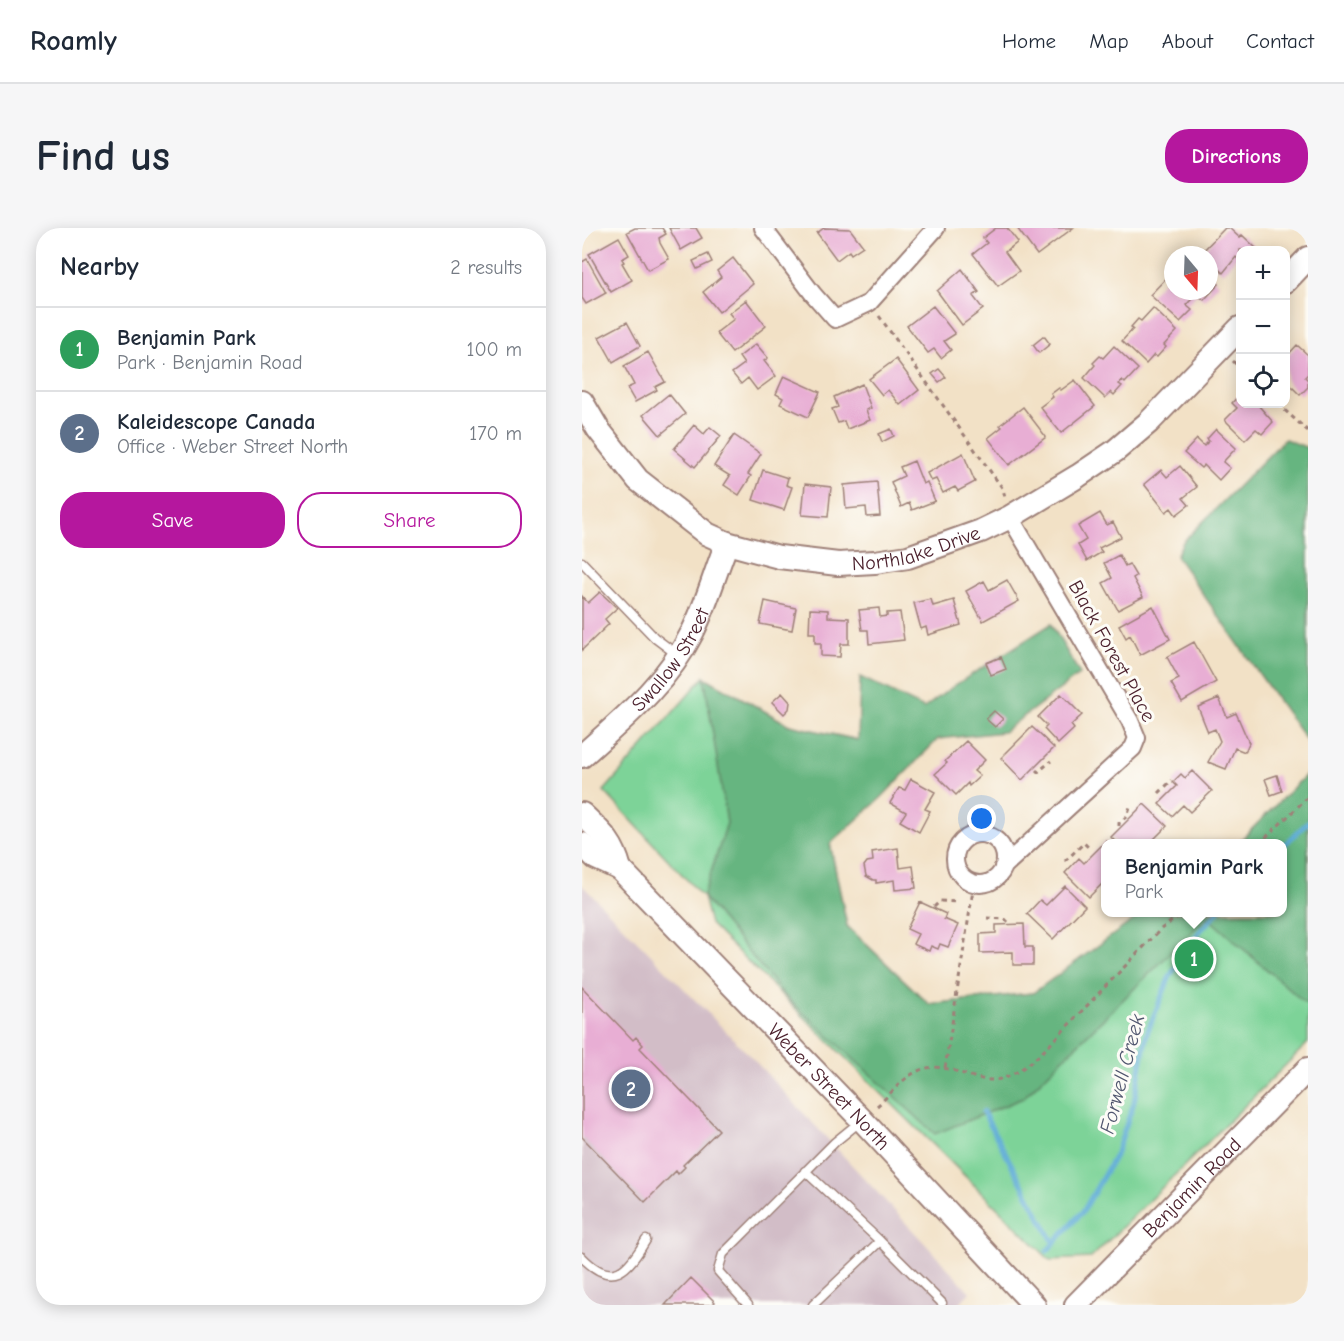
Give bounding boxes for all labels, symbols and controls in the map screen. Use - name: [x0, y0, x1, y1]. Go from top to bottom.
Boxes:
- text: Roamly: [30, 25, 117, 57]
- text: Home: [1002, 29, 1056, 53]
- text: Map: [1089, 29, 1129, 53]
- text: About: [1162, 29, 1213, 53]
- text: Contact: [1246, 29, 1314, 53]
- button: Directions: [1165, 129, 1308, 183]
- text: Find us: [36, 132, 170, 181]
- north arrow: [1164, 246, 1218, 300]
- map controls: [1236, 246, 1290, 408]
- button: +: [1236, 246, 1290, 300]
- text: Nearby: [60, 252, 139, 282]
- text: 2 results: [450, 256, 522, 279]
- button: −: [1236, 300, 1290, 354]
- text: Benjamin Park: [117, 325, 256, 351]
- text: 1: [76, 338, 83, 361]
- text: 100 m: [467, 338, 522, 361]
- text: Park · Benjamin Road: [117, 351, 303, 374]
- button: locate: [1236, 354, 1290, 408]
- text: Kaleidescope Canada: [117, 409, 316, 435]
- text: 2: [75, 422, 84, 445]
- text: 170 m: [469, 422, 522, 445]
- text: Office · Weber Street North: [117, 435, 348, 458]
- button: Save: [60, 492, 285, 548]
- button: Share: [297, 492, 522, 548]
- street label: Northlake Drive: [851, 521, 983, 575]
- street label: Black Forest Place: [1064, 576, 1160, 726]
- street label: Swallow Street: [627, 603, 714, 716]
- your location: [967, 804, 996, 833]
- popup: [1101, 839, 1287, 917]
- text: Benjamin Park: [1125, 854, 1263, 880]
- text: Park: [1125, 880, 1163, 903]
- pin: 1: [1174, 936, 1214, 982]
- water label: Forwell Creek: [1095, 1011, 1150, 1136]
- street label: Weber Street North: [763, 1018, 895, 1154]
- pin: 2: [611, 1066, 650, 1112]
- street label: Benjamin Road: [1138, 1133, 1246, 1242]

